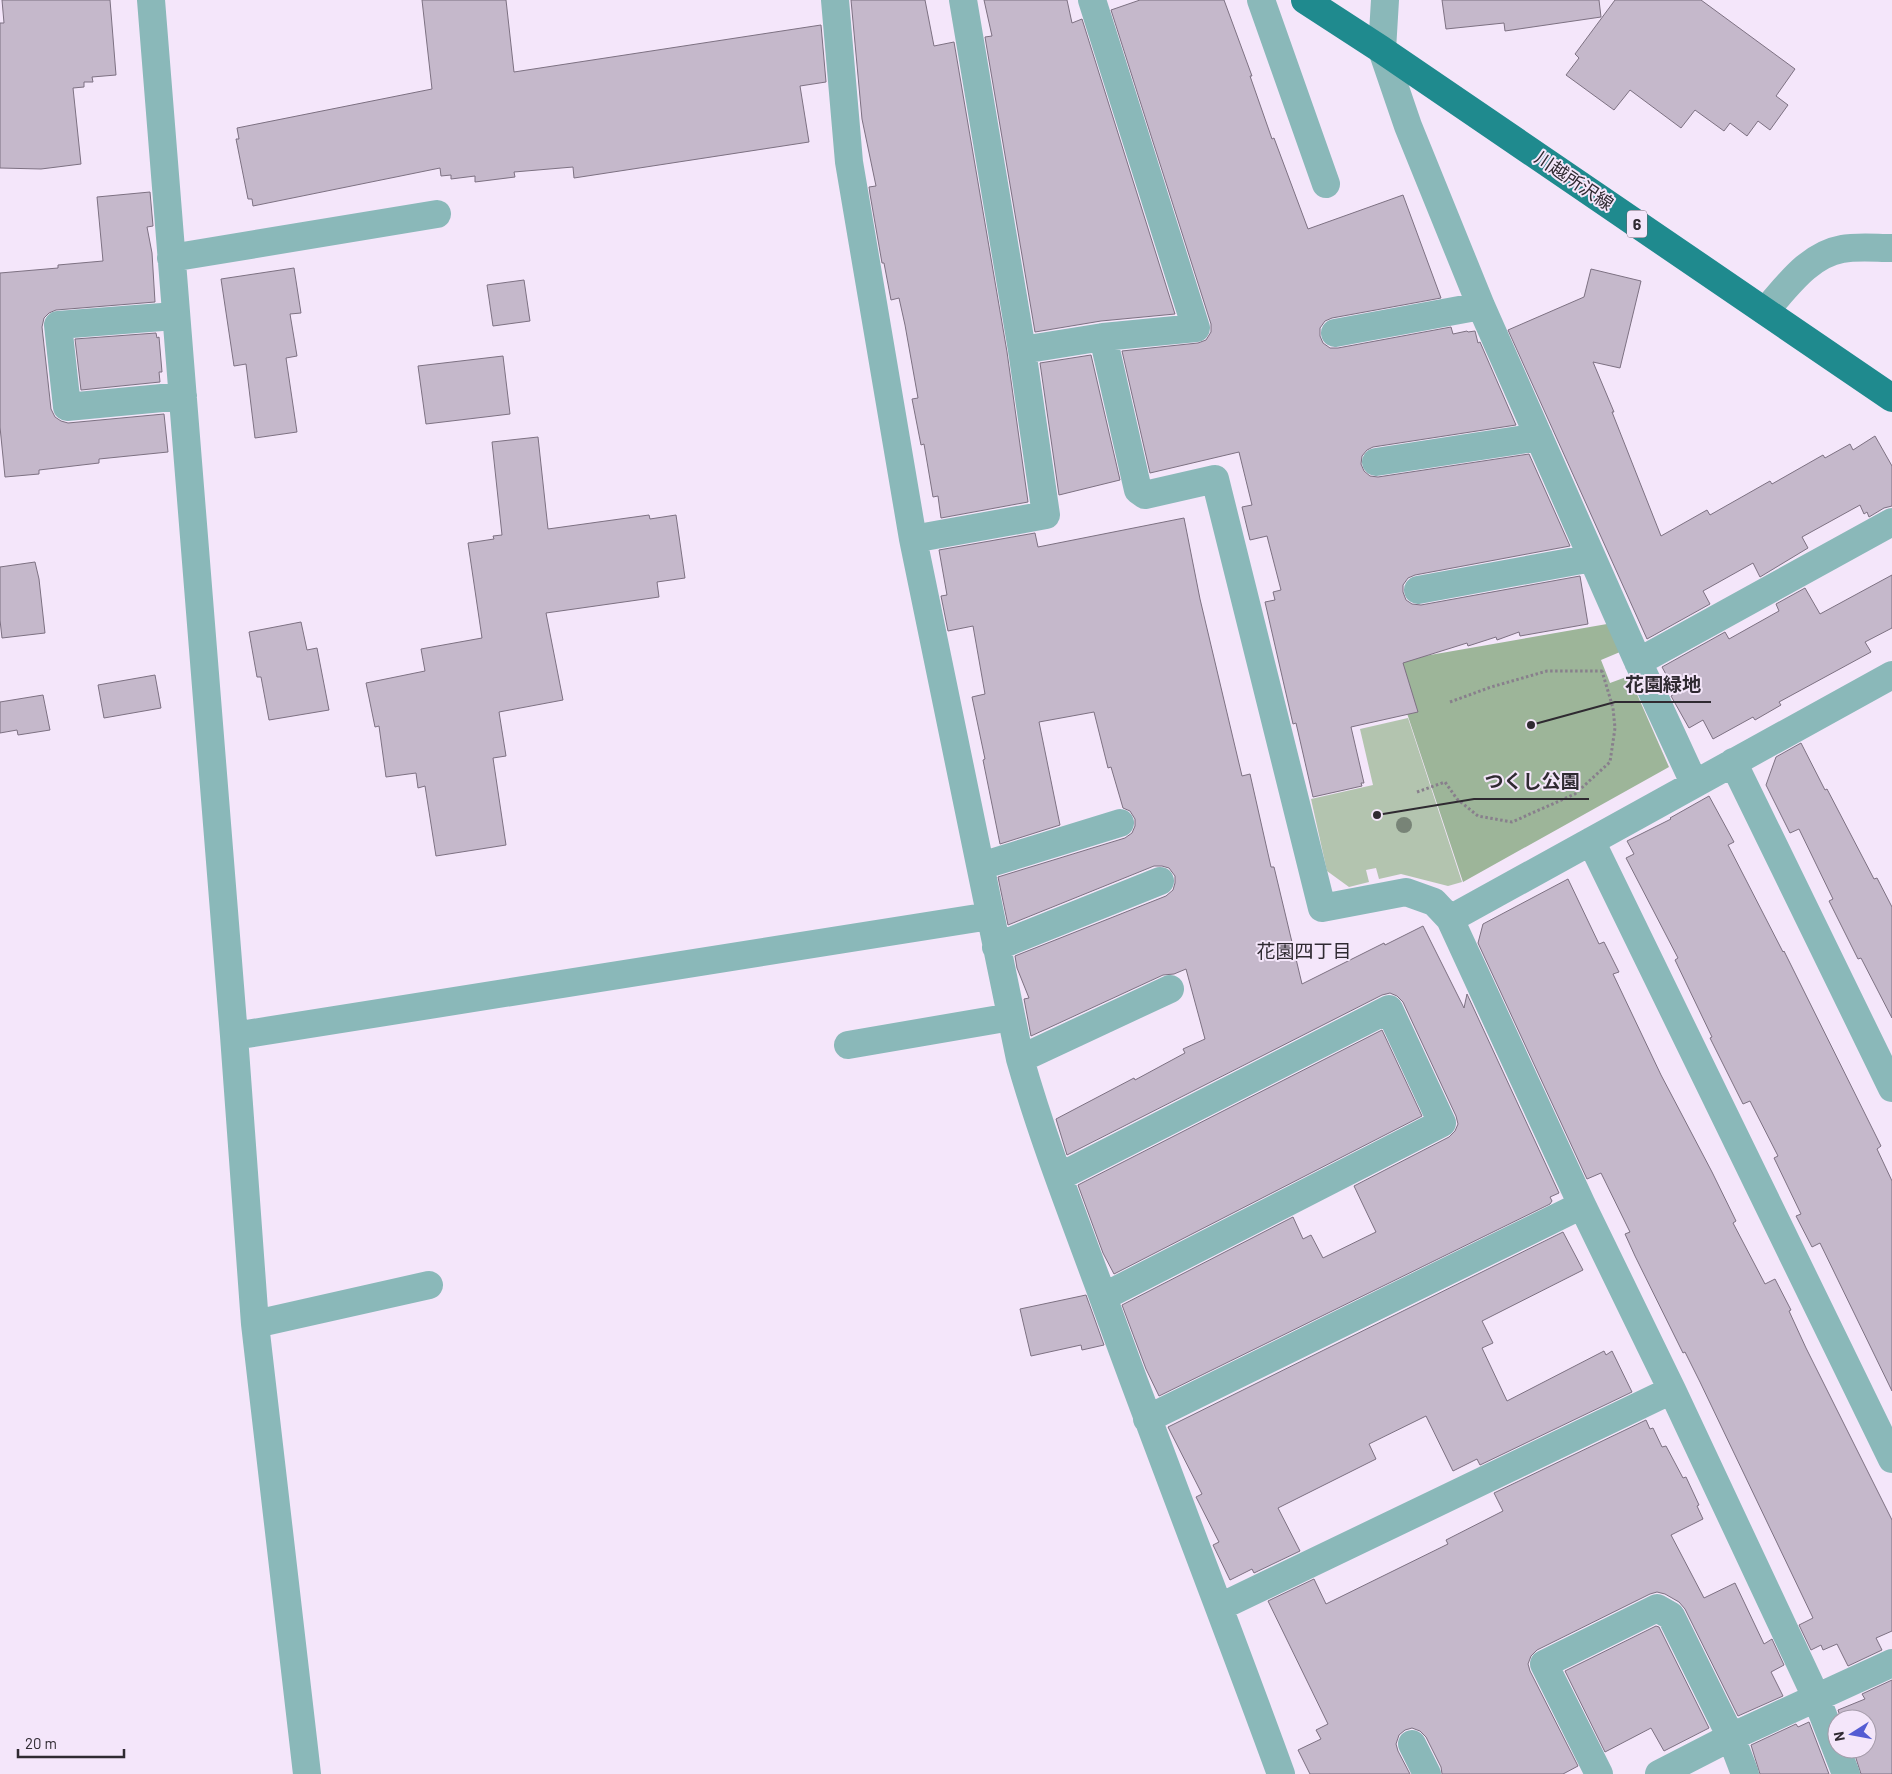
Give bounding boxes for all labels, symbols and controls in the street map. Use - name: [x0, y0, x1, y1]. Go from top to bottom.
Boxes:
- street label: 川越所沢線: [1531, 146, 1618, 214]
- road number: 6: [1627, 210, 1647, 238]
- callout: 花園緑地: [1615, 668, 1711, 702]
- text: 花園緑地: [1625, 672, 1701, 695]
- callout: つくし公園: [1474, 765, 1589, 799]
- text: つくし公園: [1484, 769, 1580, 792]
- district label: 花園四丁目: [1256, 939, 1352, 962]
- north arrow: [1827, 1709, 1877, 1759]
- scale bar: [18, 1726, 124, 1758]
- text: N: [1830, 1730, 1848, 1743]
- text: 20 m: [25, 1734, 57, 1752]

